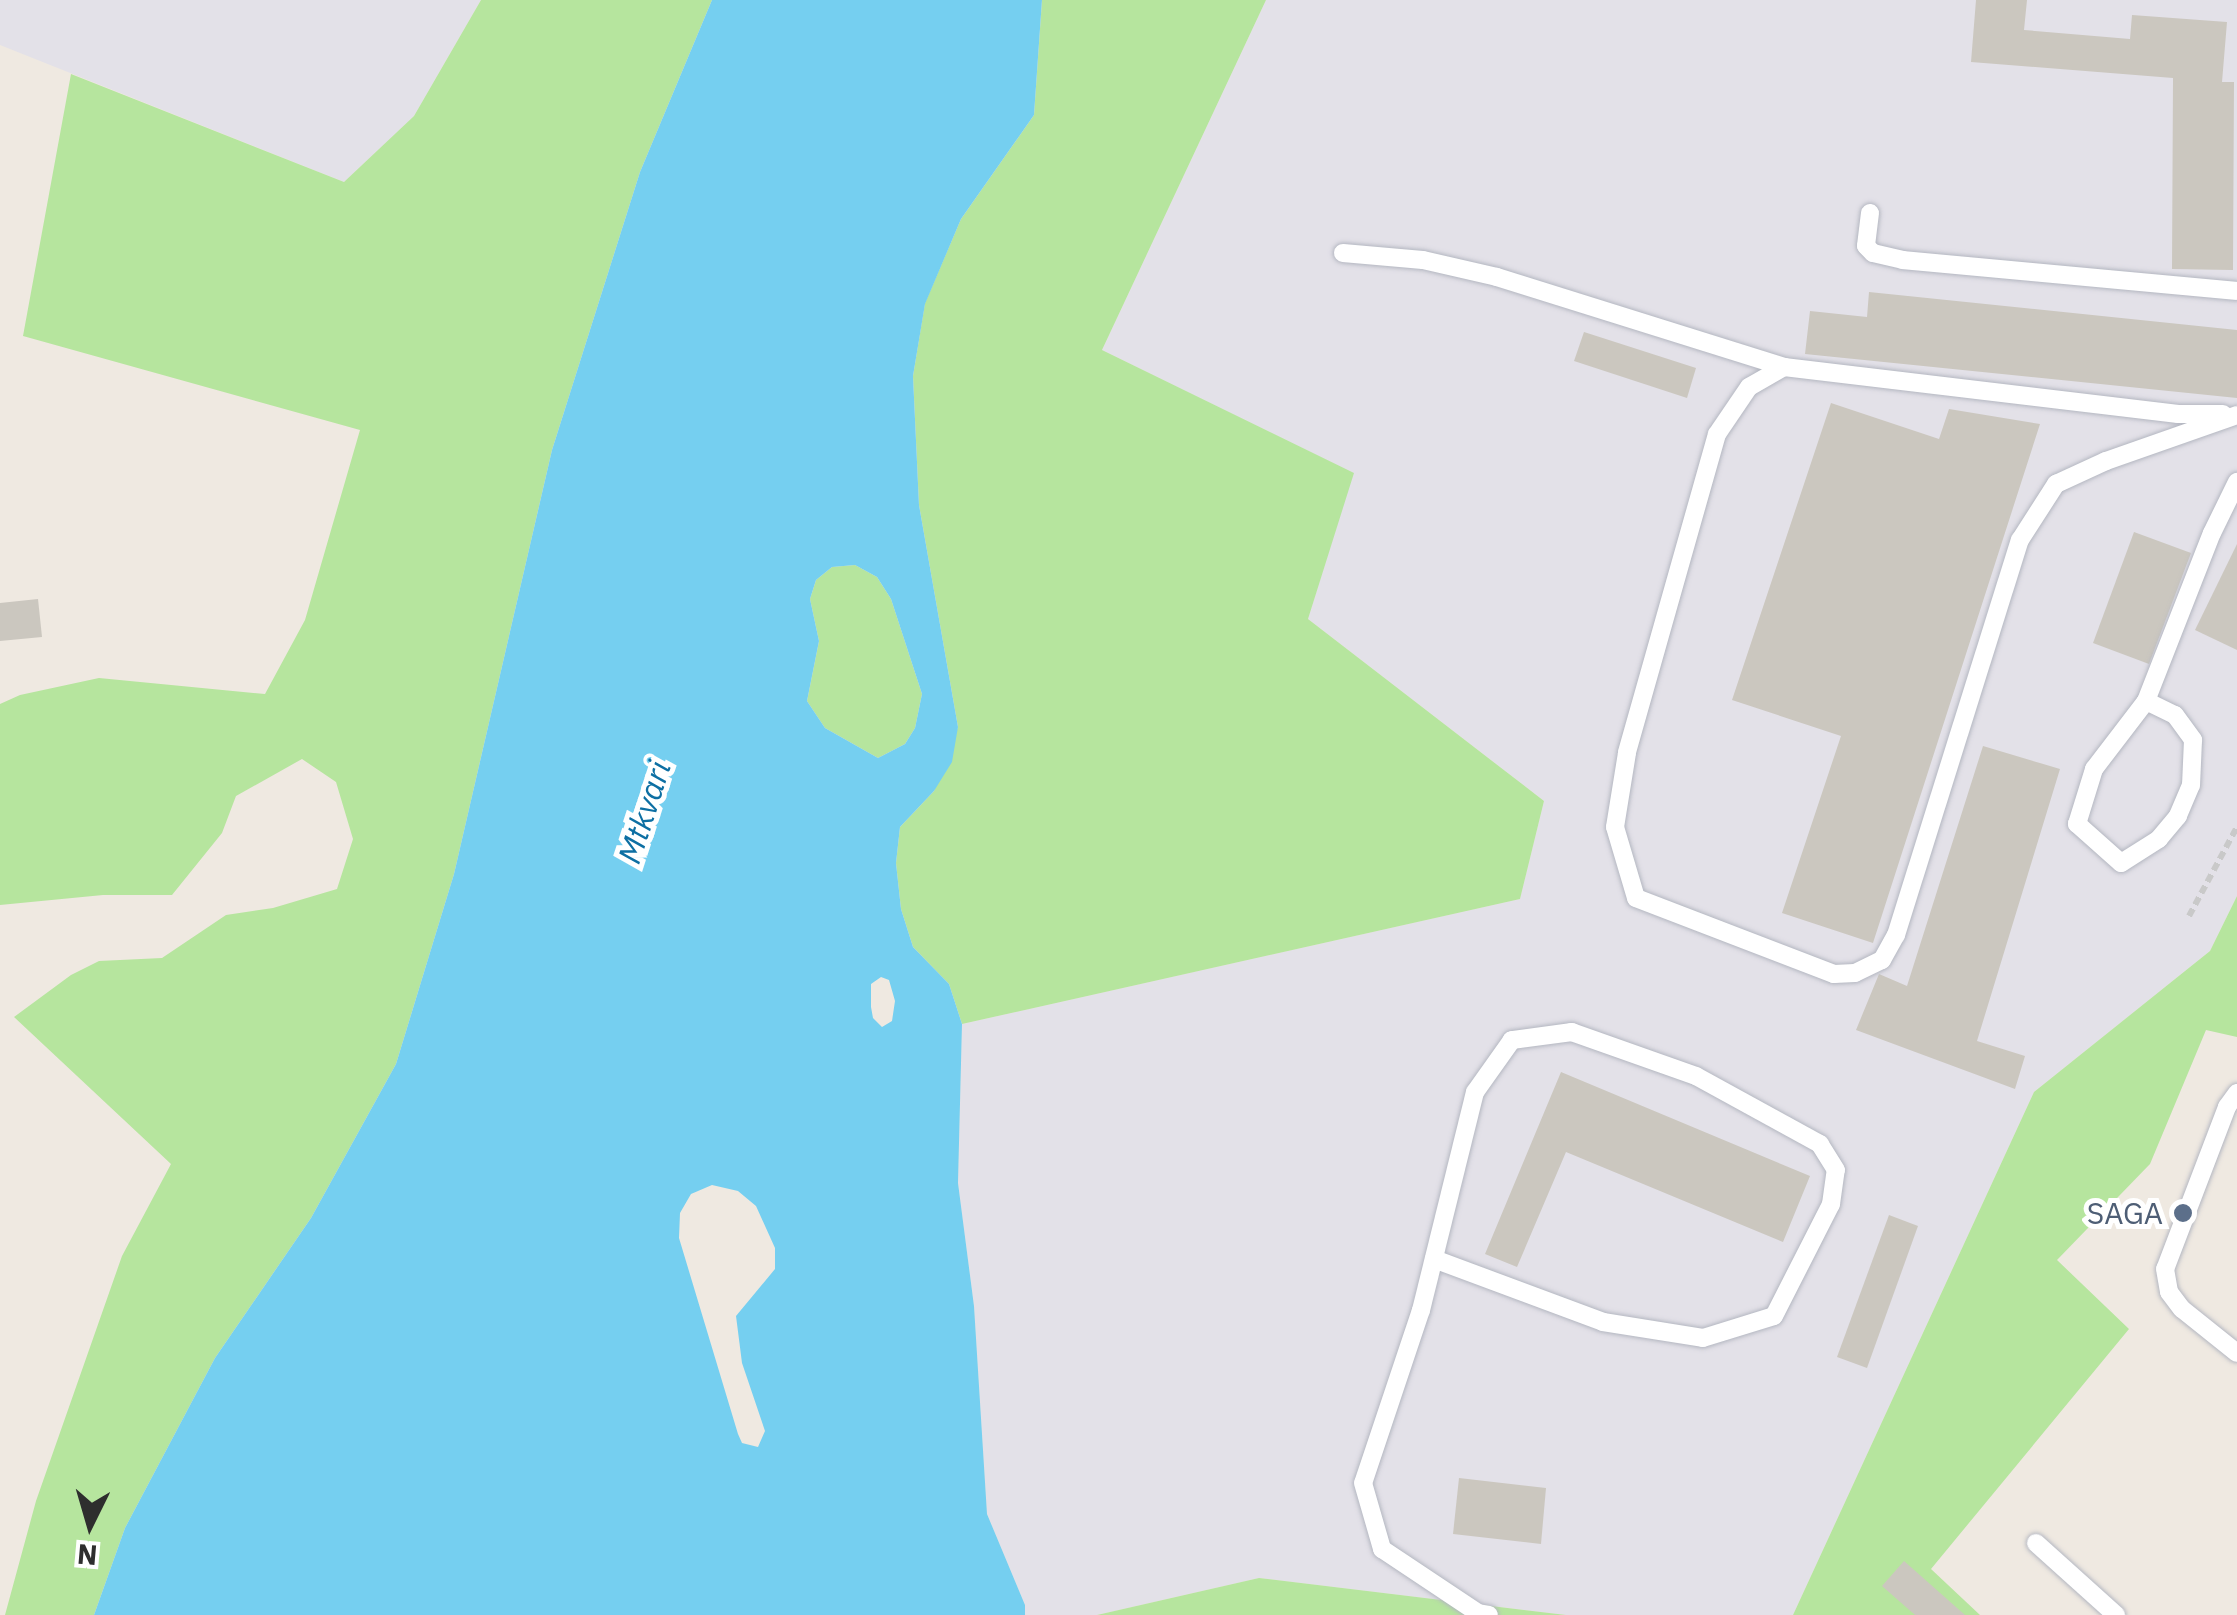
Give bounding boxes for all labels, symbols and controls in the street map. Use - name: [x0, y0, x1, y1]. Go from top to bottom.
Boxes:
- water label: Mtkvari: [609, 756, 679, 868]
- place label: SAGA: [2087, 1195, 2163, 1231]
- marker: SAGA: [2172, 1202, 2194, 1224]
- north arrow: [40, 1475, 140, 1575]
- text: N: [76, 1536, 99, 1575]

